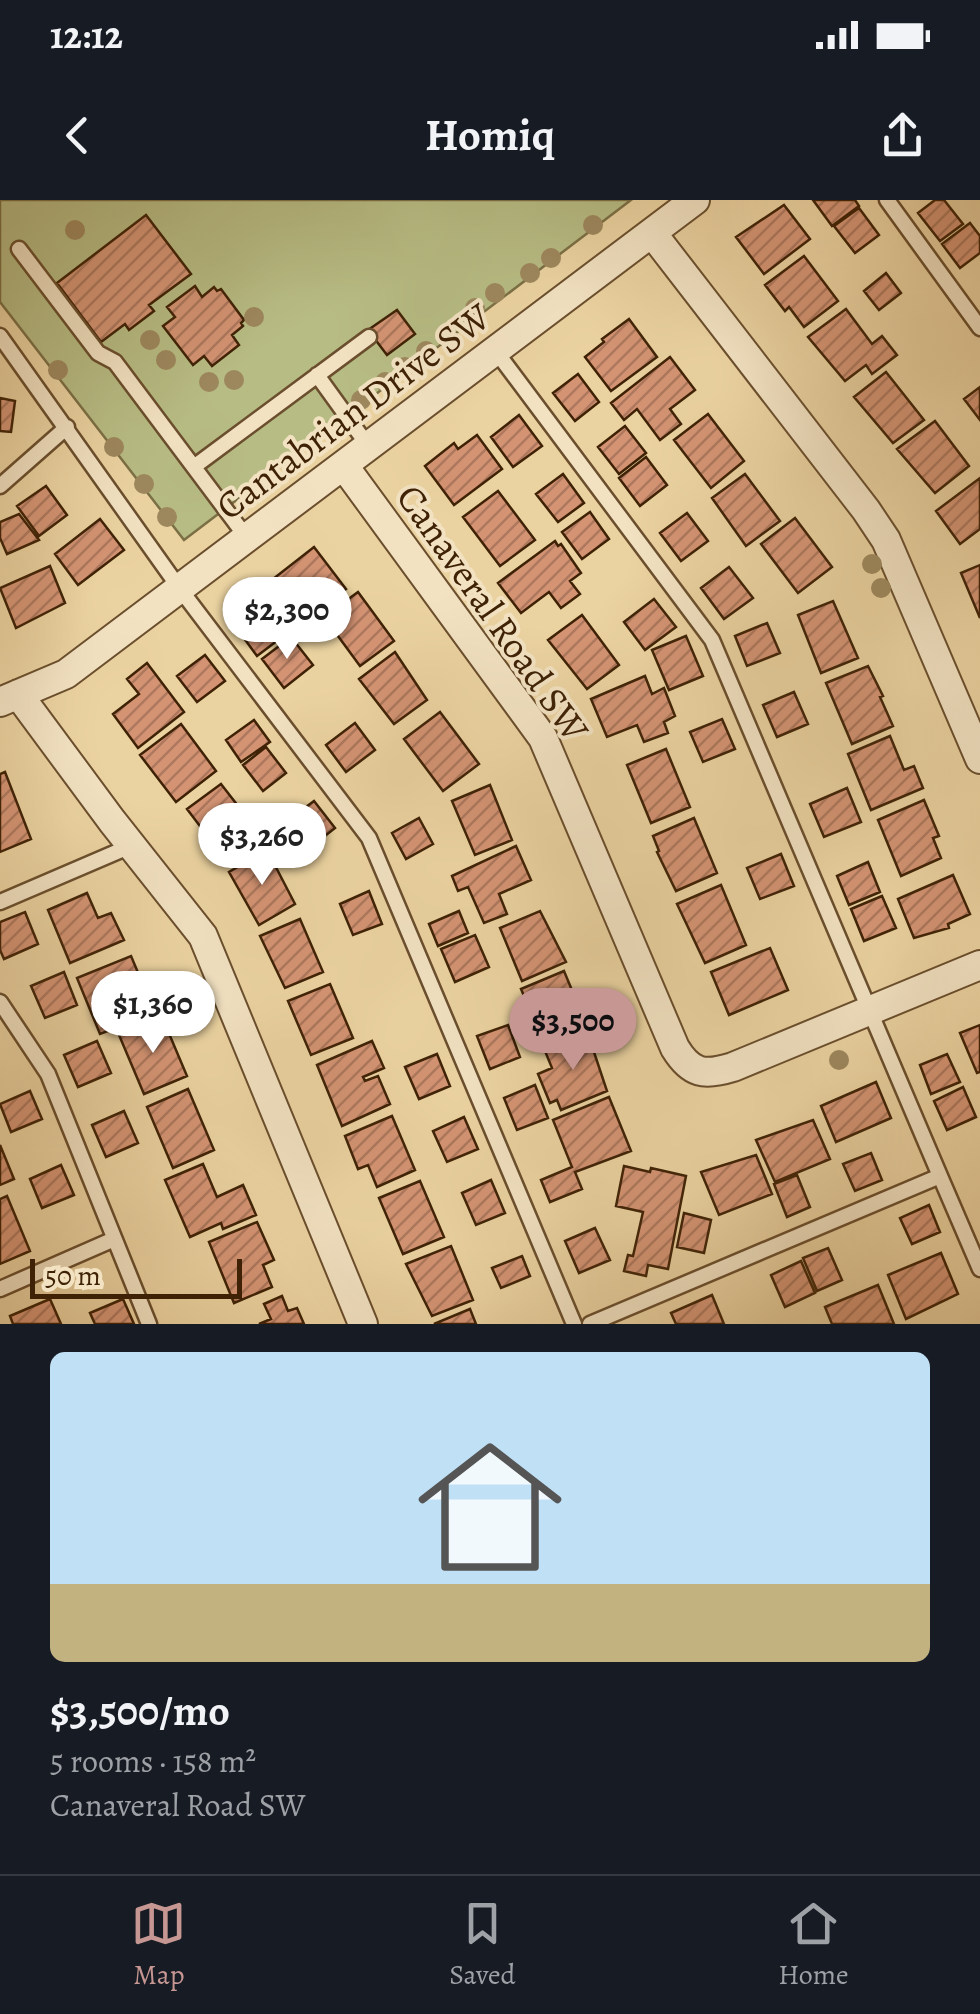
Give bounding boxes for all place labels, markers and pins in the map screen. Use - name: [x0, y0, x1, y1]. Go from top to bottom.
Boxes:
- pin: $2,300: [206, 577, 368, 662]
- pin: $3,260: [181, 803, 343, 888]
- pin: $1,360: [72, 971, 234, 1056]
- pin: $3,500: [492, 988, 654, 1073]

